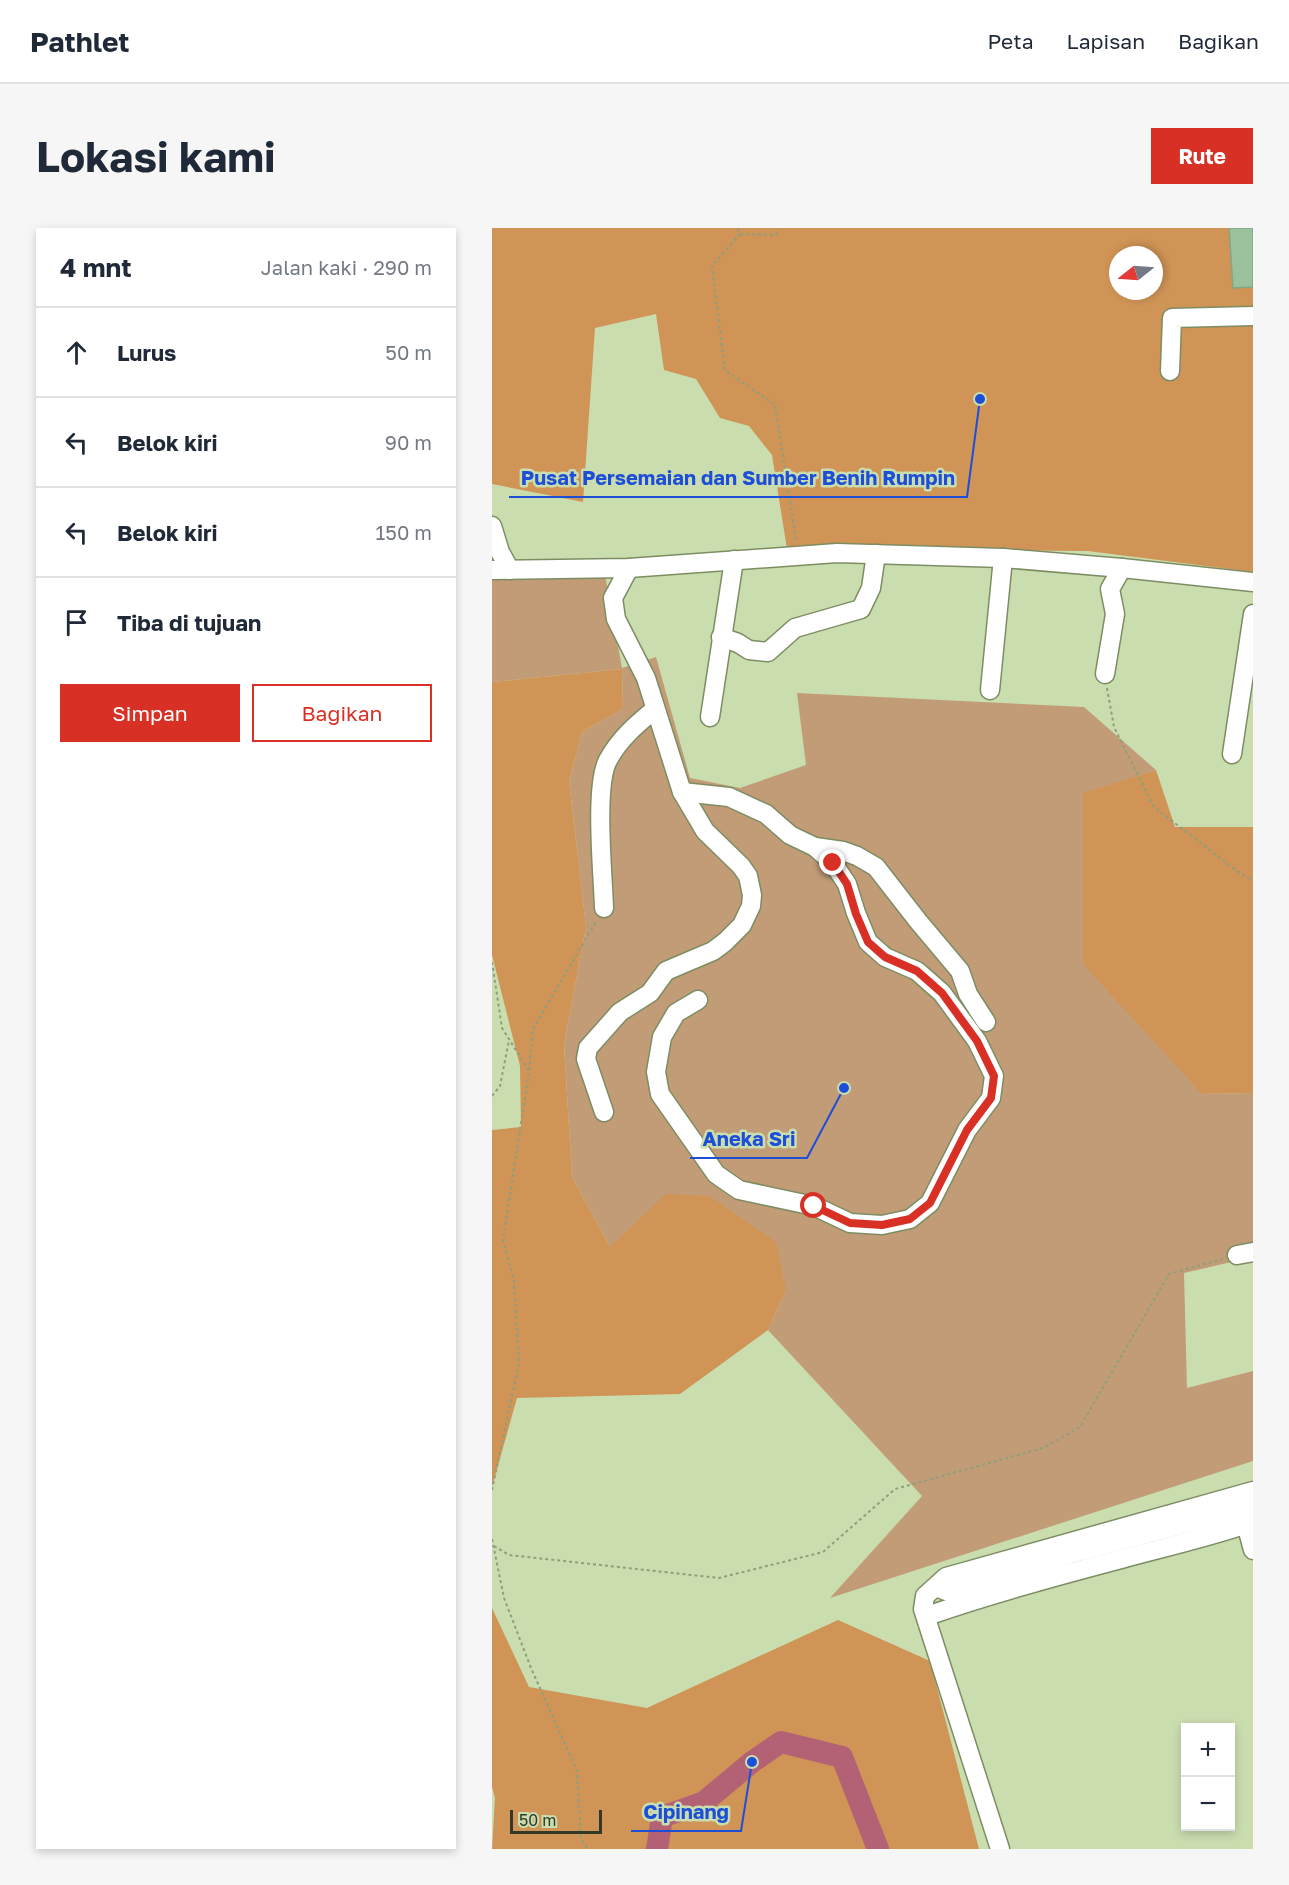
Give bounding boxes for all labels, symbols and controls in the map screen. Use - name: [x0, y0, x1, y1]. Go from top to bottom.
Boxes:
- text: Pathlet: [30, 25, 130, 58]
- text: Peta: [988, 28, 1034, 54]
- text: Lapisan: [1067, 28, 1145, 54]
- text: Bagikan: [1178, 28, 1259, 54]
- button: Rute: [1151, 128, 1253, 184]
- text: Lokasi kami: [36, 131, 276, 181]
- north arrow: [1109, 246, 1163, 300]
- text: 4 mnt: [60, 252, 132, 283]
- text: Jalan kaki · 290 m: [261, 255, 432, 279]
- icon: ahead: [60, 336, 93, 369]
- text: Lurus: [117, 339, 176, 366]
- text: 50 m: [385, 340, 432, 364]
- icon: left: [60, 426, 93, 459]
- text: Belok kiri: [117, 429, 218, 456]
- text: 90 m: [385, 430, 432, 454]
- callout: Pusat Persemaian dan Sumber Benih Rumpin: [509, 459, 967, 497]
- text: Pusat Persemaian dan Sumber Benih Rumpin: [521, 465, 955, 489]
- icon: left: [60, 516, 93, 549]
- text: Belok kiri: [117, 519, 218, 546]
- text: 150 m: [376, 520, 432, 544]
- icon: arrive: [60, 606, 93, 639]
- text: Tiba di tujuan: [117, 609, 261, 636]
- button: Simpan: [60, 684, 240, 742]
- button: Bagikan: [252, 684, 432, 742]
- route end: [819, 849, 845, 875]
- callout: Aneka Sri: [690, 1120, 807, 1158]
- text: Aneka Sri: [703, 1126, 795, 1150]
- route start: [800, 1192, 826, 1218]
- map controls: [1181, 1723, 1235, 1831]
- button: +: [1181, 1723, 1235, 1777]
- button: −: [1181, 1777, 1235, 1831]
- callout: Cipinang: [631, 1793, 741, 1831]
- text: Cipinang: [643, 1799, 729, 1823]
- scale bar: [510, 1807, 602, 1834]
- text: 50 m: [519, 1810, 556, 1830]

